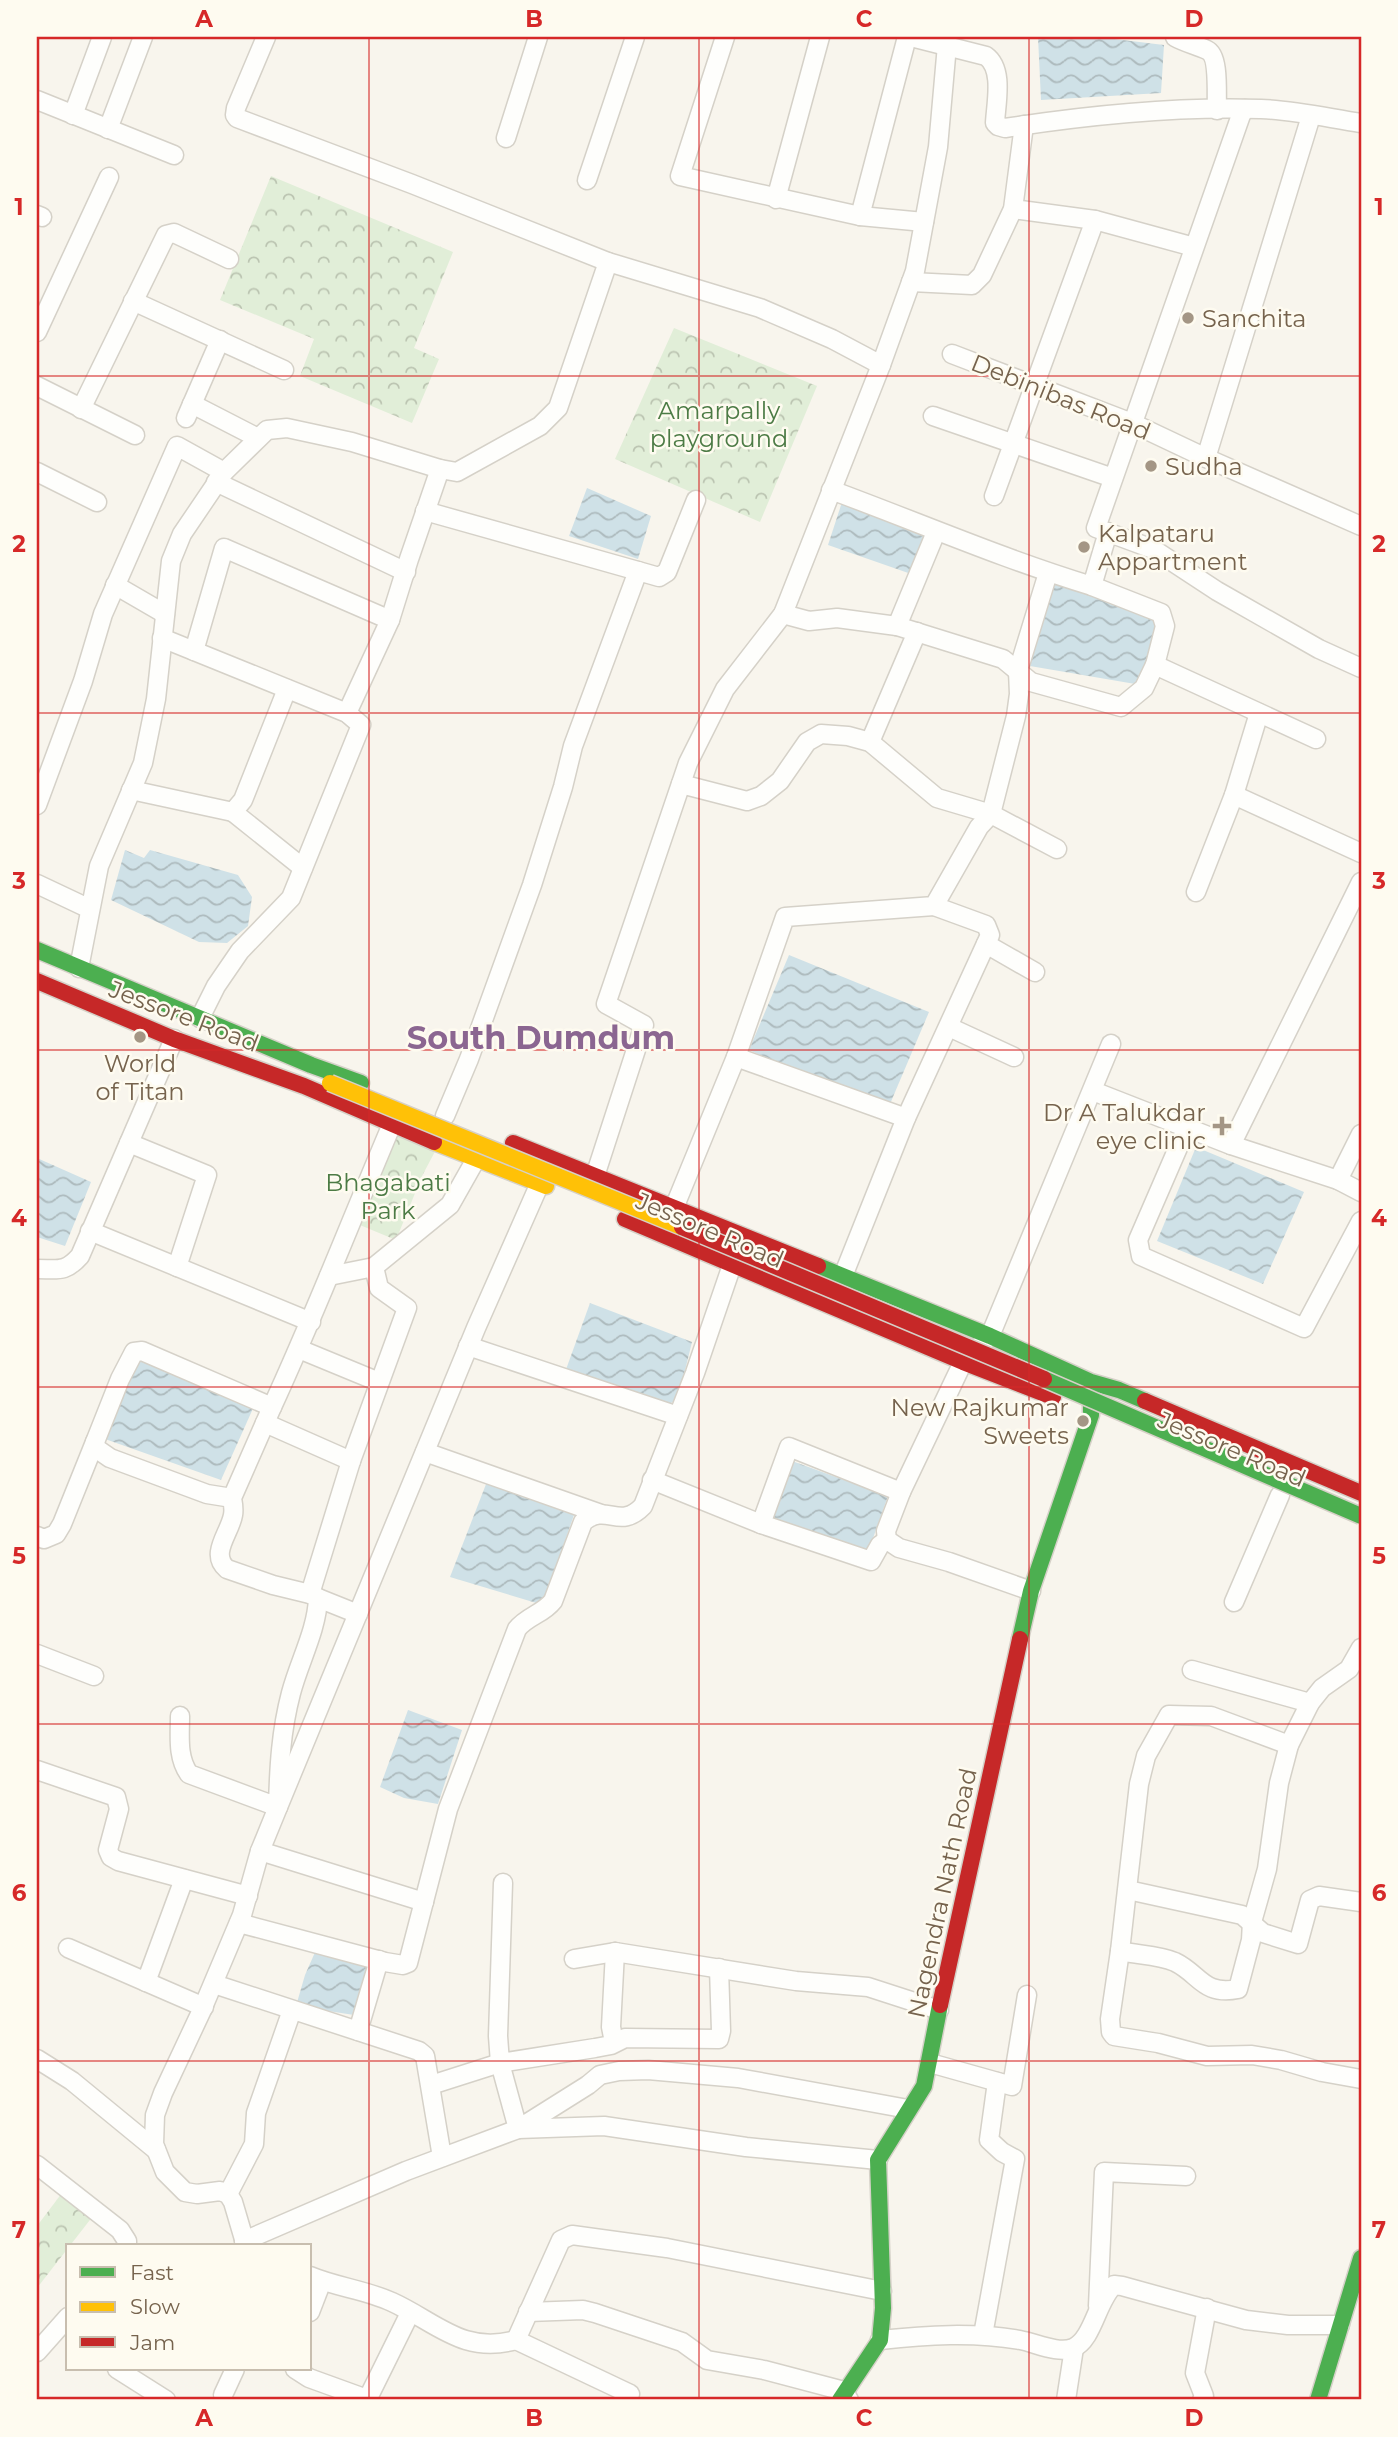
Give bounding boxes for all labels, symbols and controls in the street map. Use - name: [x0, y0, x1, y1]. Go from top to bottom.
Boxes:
- text: A: [194, 5, 213, 33]
- text: B: [525, 5, 543, 33]
- text: C: [856, 5, 873, 33]
- text: D: [1185, 5, 1204, 33]
- text: 1: [14, 193, 24, 221]
- text: 1: [1374, 193, 1384, 221]
- place label: Sanchita: [1202, 304, 1306, 333]
- marker: Sanchita: [1180, 310, 1196, 326]
- street label: Debinibas Road: [967, 348, 1155, 446]
- park label: Amarpally playground: [650, 396, 788, 453]
- place label: Sudha: [1165, 452, 1243, 481]
- marker: Sudha: [1143, 458, 1159, 474]
- place label: Kalpataru Appartment: [1098, 519, 1248, 576]
- text: 2: [12, 530, 26, 558]
- text: 2: [1372, 530, 1386, 558]
- marker: Kalpataru Appartment: [1076, 539, 1092, 555]
- text: 3: [11, 867, 26, 895]
- text: 3: [1371, 867, 1386, 895]
- street label: Jessore Road: [104, 974, 263, 1058]
- district label: South Dumdum: [407, 1018, 675, 1057]
- marker: World of Titan: [132, 1029, 148, 1045]
- place label: World of Titan: [95, 1049, 185, 1106]
- place label: Dr A Talukdar eye clinic: [1043, 1098, 1206, 1155]
- marker: Dr A Talukdar eye clinic: [1212, 1116, 1232, 1136]
- park label: Bhagabati Park: [325, 1168, 451, 1225]
- street label: Jessore Road: [631, 1185, 788, 1274]
- text: 4: [11, 1204, 27, 1232]
- text: 4: [1371, 1204, 1387, 1232]
- place label: New Rajkumar Sweets: [890, 1393, 1069, 1450]
- street label: Jessore Road: [1153, 1404, 1310, 1493]
- marker: New Rajkumar Sweets: [1075, 1413, 1091, 1429]
- text: 5: [12, 1542, 26, 1570]
- text: 5: [1372, 1542, 1386, 1570]
- street label: Nagendra Nath Road: [901, 1765, 983, 2021]
- text: 6: [12, 1879, 27, 1907]
- text: 6: [1372, 1879, 1387, 1907]
- text: 7: [12, 2216, 26, 2244]
- text: 7: [1372, 2216, 1386, 2244]
- legend: [66, 2244, 312, 2370]
- text: Fast: [130, 2260, 174, 2285]
- text: Slow: [130, 2294, 180, 2319]
- text: Jam: [129, 2330, 175, 2355]
- text: A: [194, 2404, 213, 2432]
- text: B: [525, 2404, 543, 2432]
- text: C: [856, 2404, 873, 2432]
- text: D: [1185, 2404, 1204, 2432]

